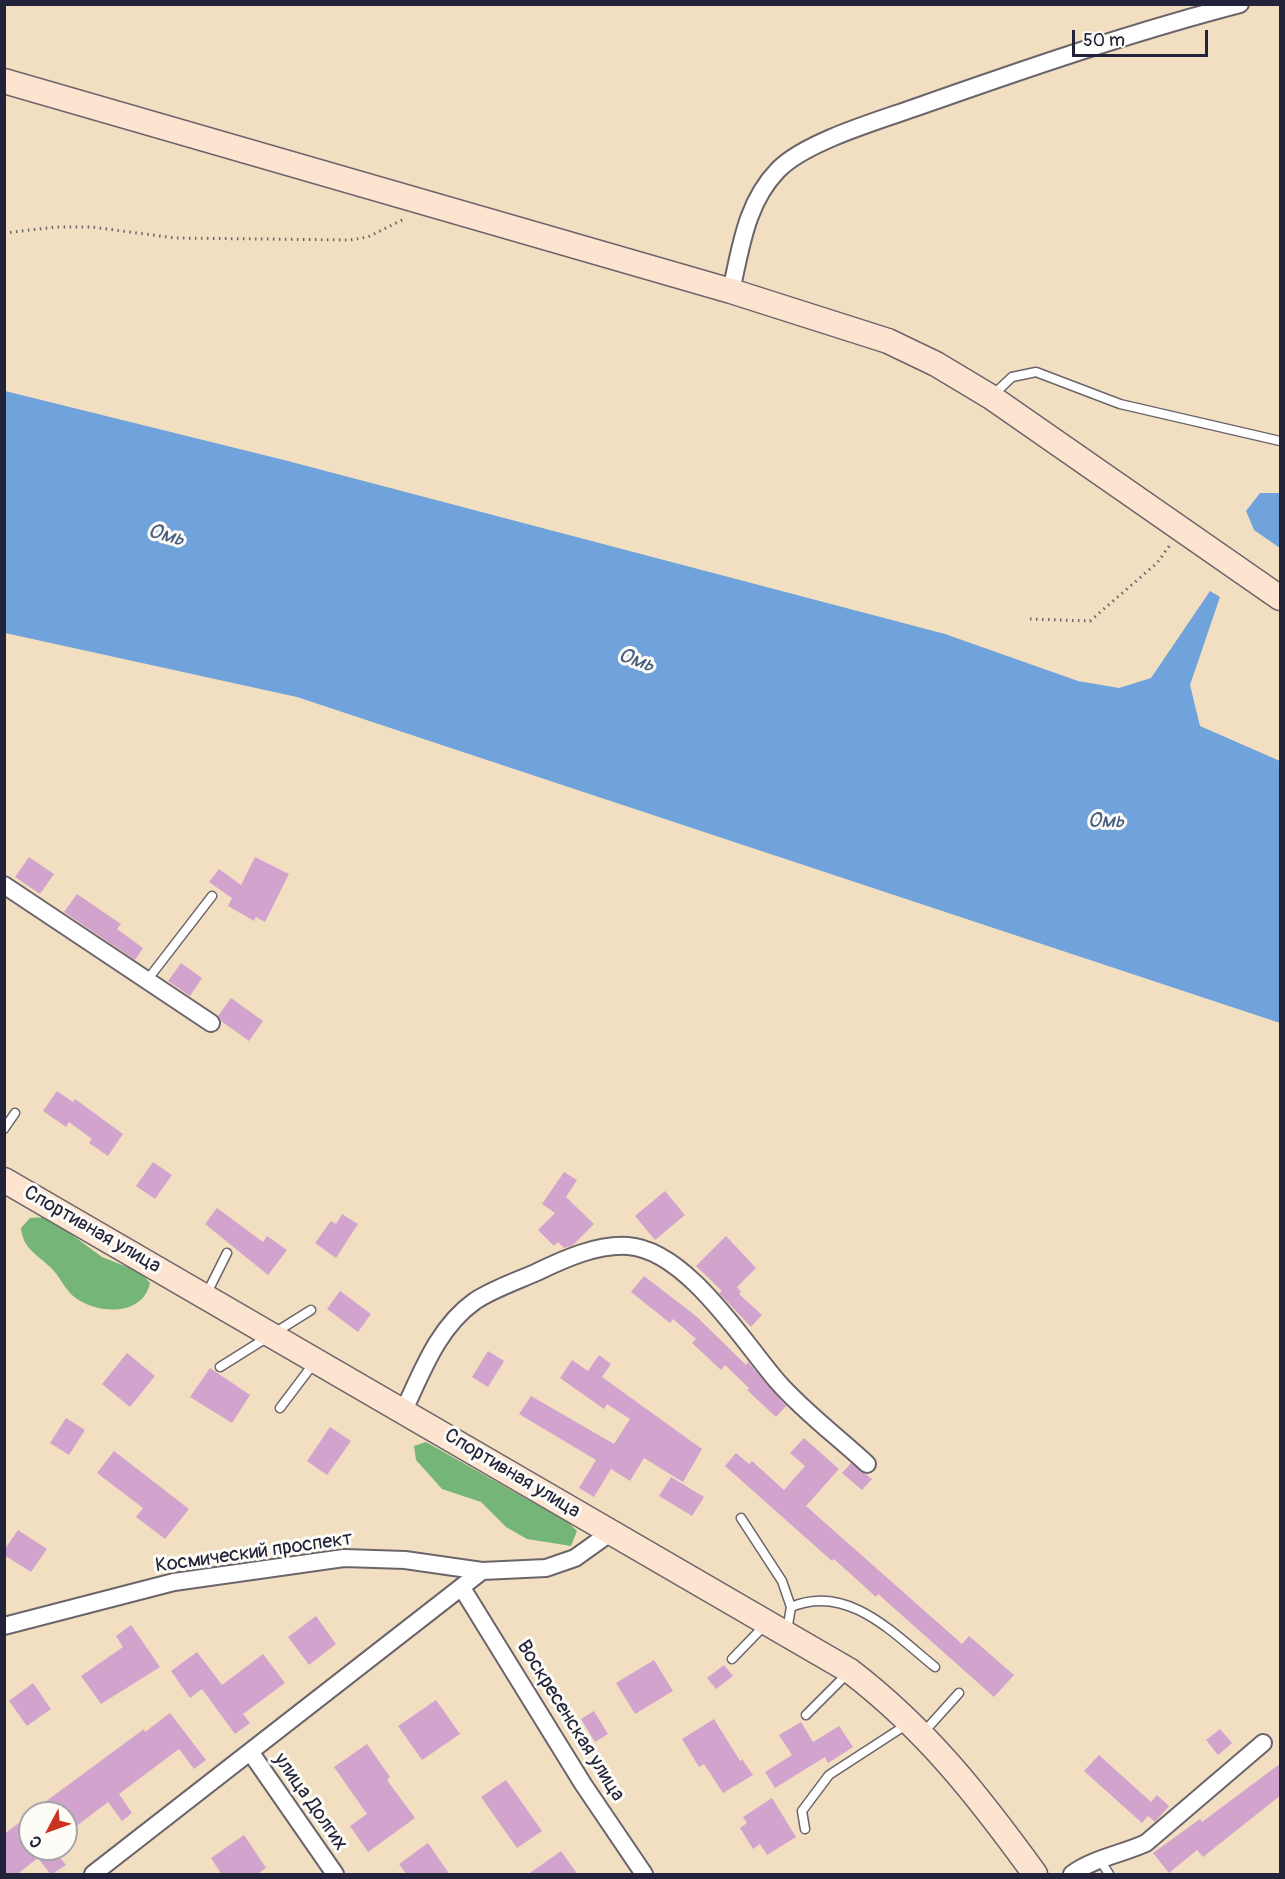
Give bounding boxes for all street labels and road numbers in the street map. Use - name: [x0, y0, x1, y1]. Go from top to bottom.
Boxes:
- street label: Спортивная улица: [19, 1181, 165, 1279]
- street label: Спортивная улица: [440, 1424, 584, 1524]
- street label: Космический проспект: [154, 1527, 354, 1579]
- street label: Воскресенская улица: [511, 1636, 629, 1806]
- street label: улица Долгих: [268, 1749, 352, 1855]

